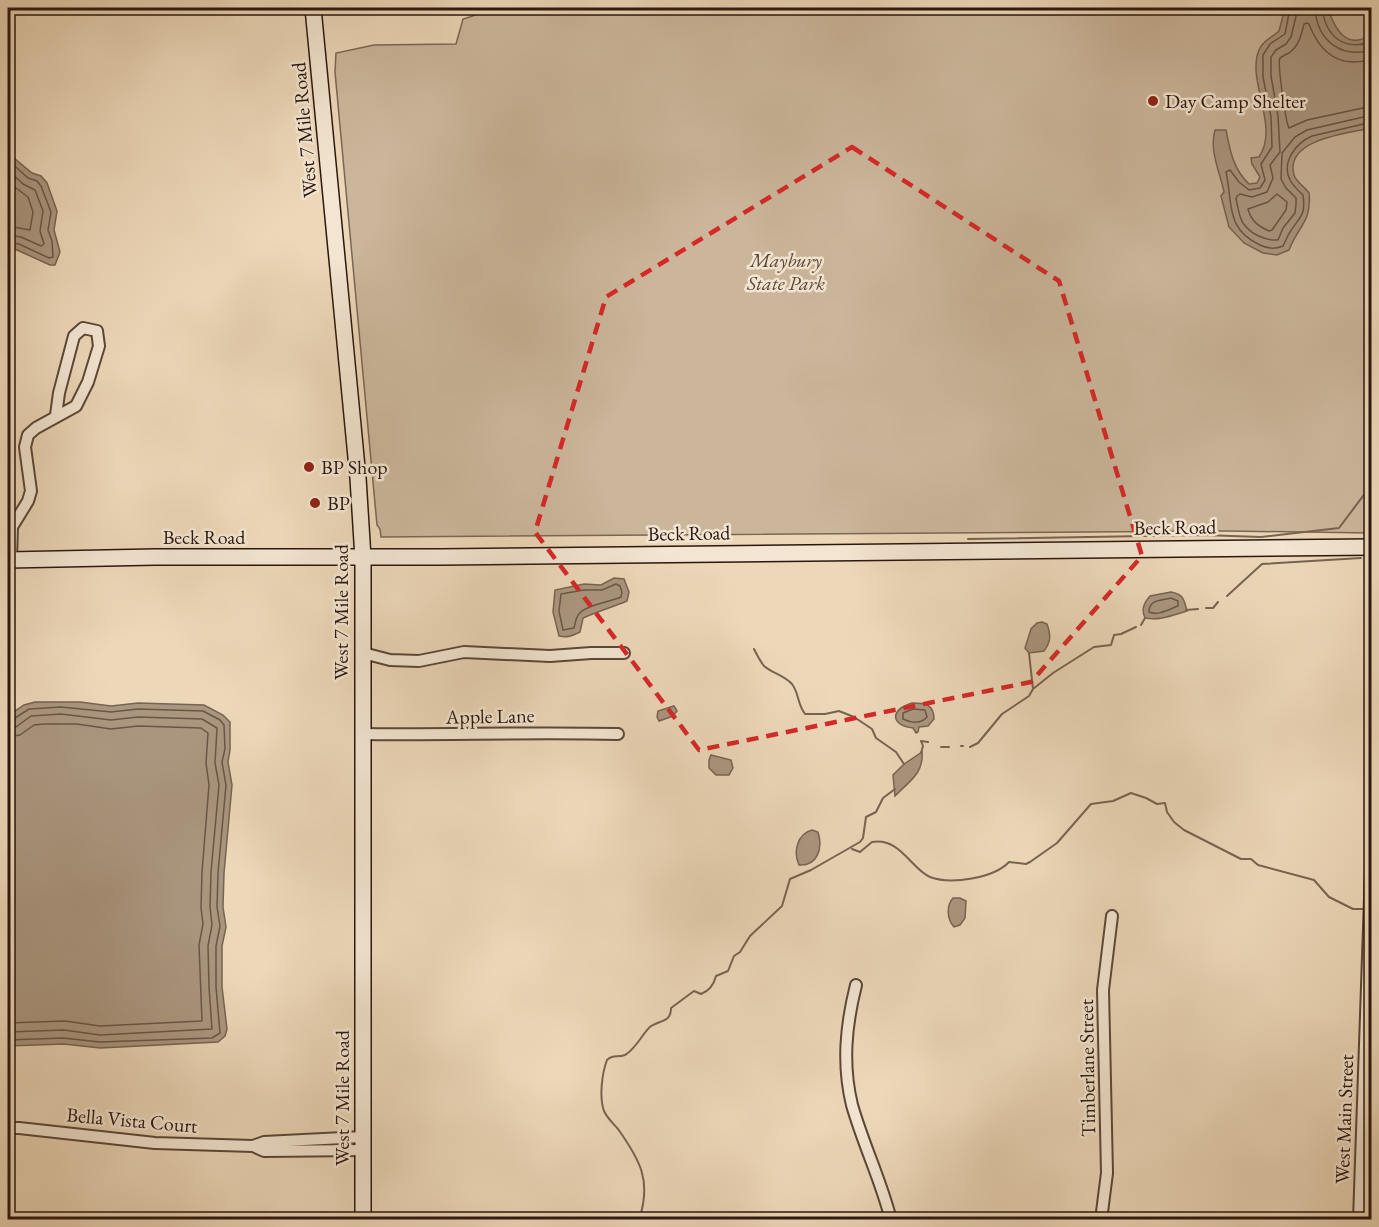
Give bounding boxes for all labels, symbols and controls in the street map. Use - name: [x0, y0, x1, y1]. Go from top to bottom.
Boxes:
- street label: West 7 Mile Road: [285, 60, 323, 199]
- place label: Day Camp Shelter: [1165, 88, 1306, 114]
- marker: Day Camp Shelter: [1146, 94, 1160, 108]
- park label: Maybury State Park: [746, 247, 825, 296]
- place label: BP Shop: [321, 454, 388, 480]
- marker: BP Shop: [302, 460, 316, 474]
- place label: BP: [327, 490, 350, 516]
- marker: BP: [308, 496, 322, 510]
- street label: Beck Road: [1133, 513, 1217, 541]
- street label: Beck Road: [647, 519, 731, 547]
- street label: Beck Road: [163, 524, 246, 550]
- street label: West 7 Mile Road: [328, 543, 354, 680]
- street label: Apple Lane: [444, 702, 535, 730]
- street label: Timberlane Street: [1073, 998, 1101, 1137]
- street label: West 7 Mile Road: [329, 1029, 355, 1166]
- street label: West Main Street: [1329, 1053, 1359, 1184]
- street label: Bella Vista Court: [65, 1101, 199, 1139]

